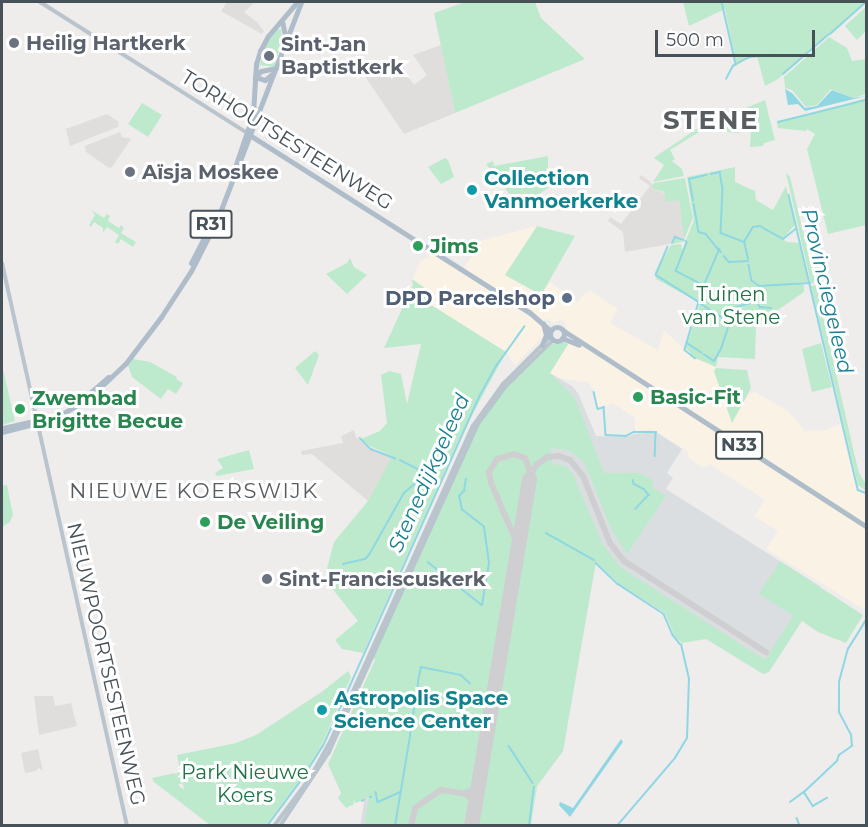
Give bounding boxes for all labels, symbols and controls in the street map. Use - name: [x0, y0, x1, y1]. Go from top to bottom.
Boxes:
- scale bar: [658, 18, 818, 56]
- text: 500 m: [666, 29, 724, 51]
- place label: Heilig Hartkerk: [26, 31, 186, 55]
- place label: Sint-Jan Baptistkerk: [281, 33, 403, 80]
- marker: Heilig Hartkerk: [7, 36, 21, 50]
- marker: Sint-Jan Baptistkerk: [262, 49, 276, 63]
- street label: TORHOUTSESTEENWEG: [177, 65, 397, 215]
- district label: STENE: [663, 105, 759, 137]
- place label: Aïsja Moskee: [142, 160, 279, 184]
- marker: Aïsja Moskee: [123, 165, 137, 179]
- place label: Collection Vanmoerkerke: [484, 166, 638, 213]
- marker: Collection Vanmoerkerke: [465, 183, 479, 197]
- water label: Provinciegeleed: [796, 206, 858, 376]
- road number: R31: [188, 209, 234, 239]
- place label: Jims: [430, 234, 478, 258]
- marker: Jims: [411, 239, 425, 253]
- park label: Tuinen van Stene: [682, 282, 780, 329]
- place label: DPD Parcelshop: [385, 286, 555, 310]
- marker: DPD Parcelshop: [560, 291, 574, 305]
- place label: Basic-Fit: [650, 385, 741, 409]
- place label: Zwembad Brigitte Becue: [32, 386, 183, 433]
- water label: Stenedijkgeleed: [383, 390, 475, 556]
- marker: Basic-Fit: [631, 390, 645, 404]
- marker: Zwembad Brigitte Becue: [13, 402, 27, 416]
- road number: N33: [715, 430, 763, 460]
- district label: NIEUWE KOERSWIJK: [69, 478, 319, 504]
- place label: De Veiling: [217, 510, 324, 534]
- marker: De Veiling: [198, 515, 212, 529]
- street label: NIEUWPOORTSESTEENWEG: [62, 520, 150, 808]
- place label: Sint-Franciscuskerk: [279, 567, 486, 591]
- marker: Sint-Franciscuskerk: [260, 572, 274, 586]
- place label: Astropolis Space Science Center: [334, 686, 508, 733]
- marker: Astropolis Space Science Center: [315, 703, 329, 717]
- park label: Park Nieuwe Koers: [181, 761, 309, 808]

